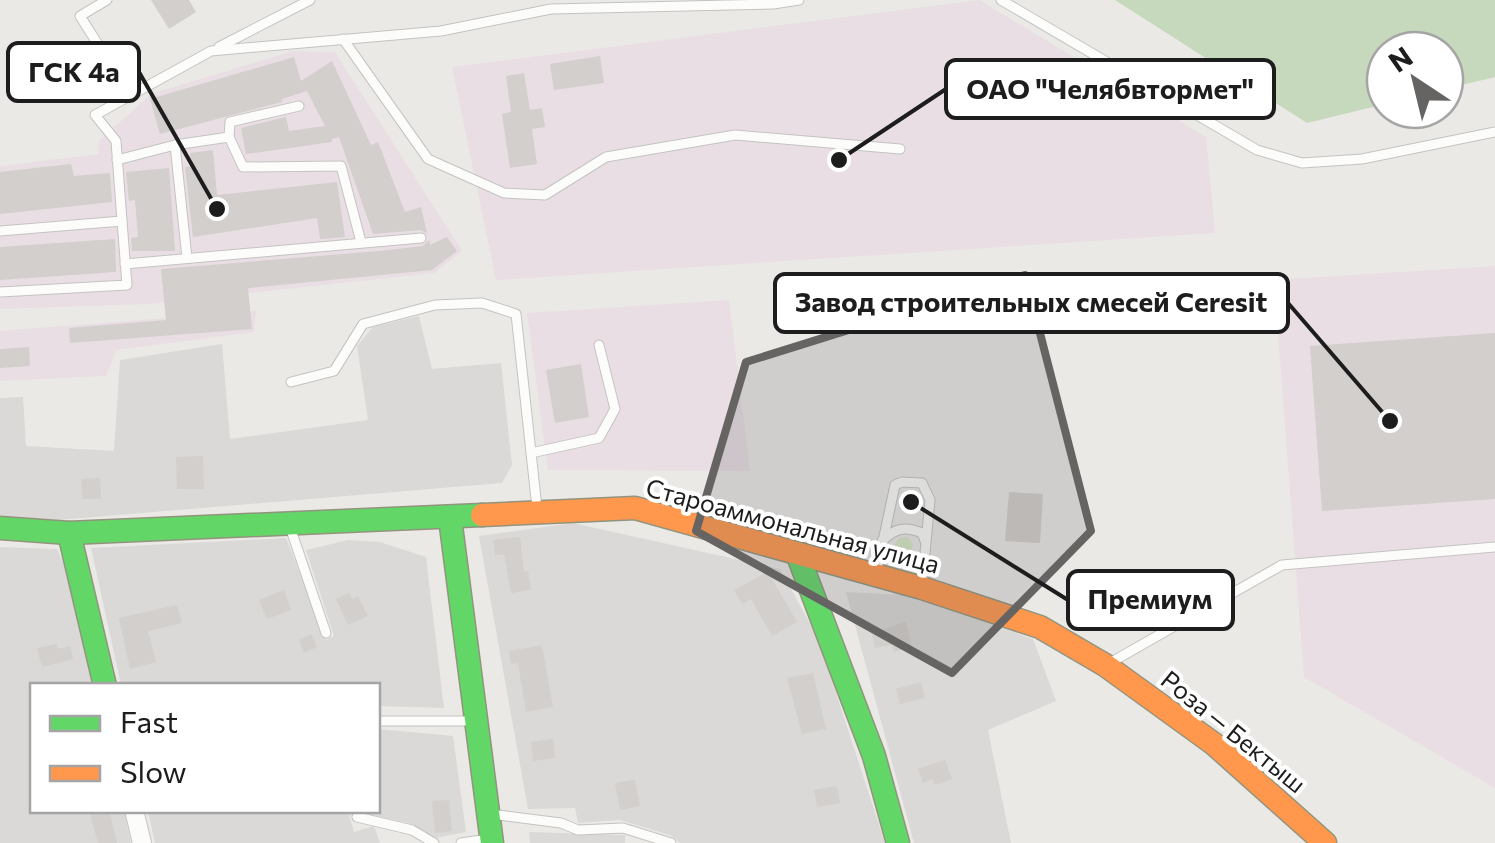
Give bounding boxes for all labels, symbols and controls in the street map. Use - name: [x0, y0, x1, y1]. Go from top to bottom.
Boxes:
- north arrow: [1365, 30, 1465, 130]
- text: N: [1382, 39, 1418, 79]
- callout: ГСК 4а: [8, 43, 139, 101]
- text: ГСК 4а: [28, 54, 120, 88]
- callout: ОАО "Челябвтормет": [946, 60, 1274, 118]
- text: ОАО "Челябвтормет": [966, 71, 1254, 105]
- callout: Завод строительных смесей Ceresit: [775, 274, 1288, 332]
- text: Завод строительных смесей Ceresit: [795, 284, 1268, 318]
- street label: Староаммональная улица: [643, 471, 943, 579]
- callout: Премиум: [1068, 571, 1233, 629]
- text: Премиум: [1088, 581, 1212, 615]
- street label: Роза — Бектыш: [1156, 664, 1312, 798]
- legend: [30, 683, 380, 813]
- text: Fast: [120, 702, 178, 739]
- text: Slow: [120, 752, 187, 789]

